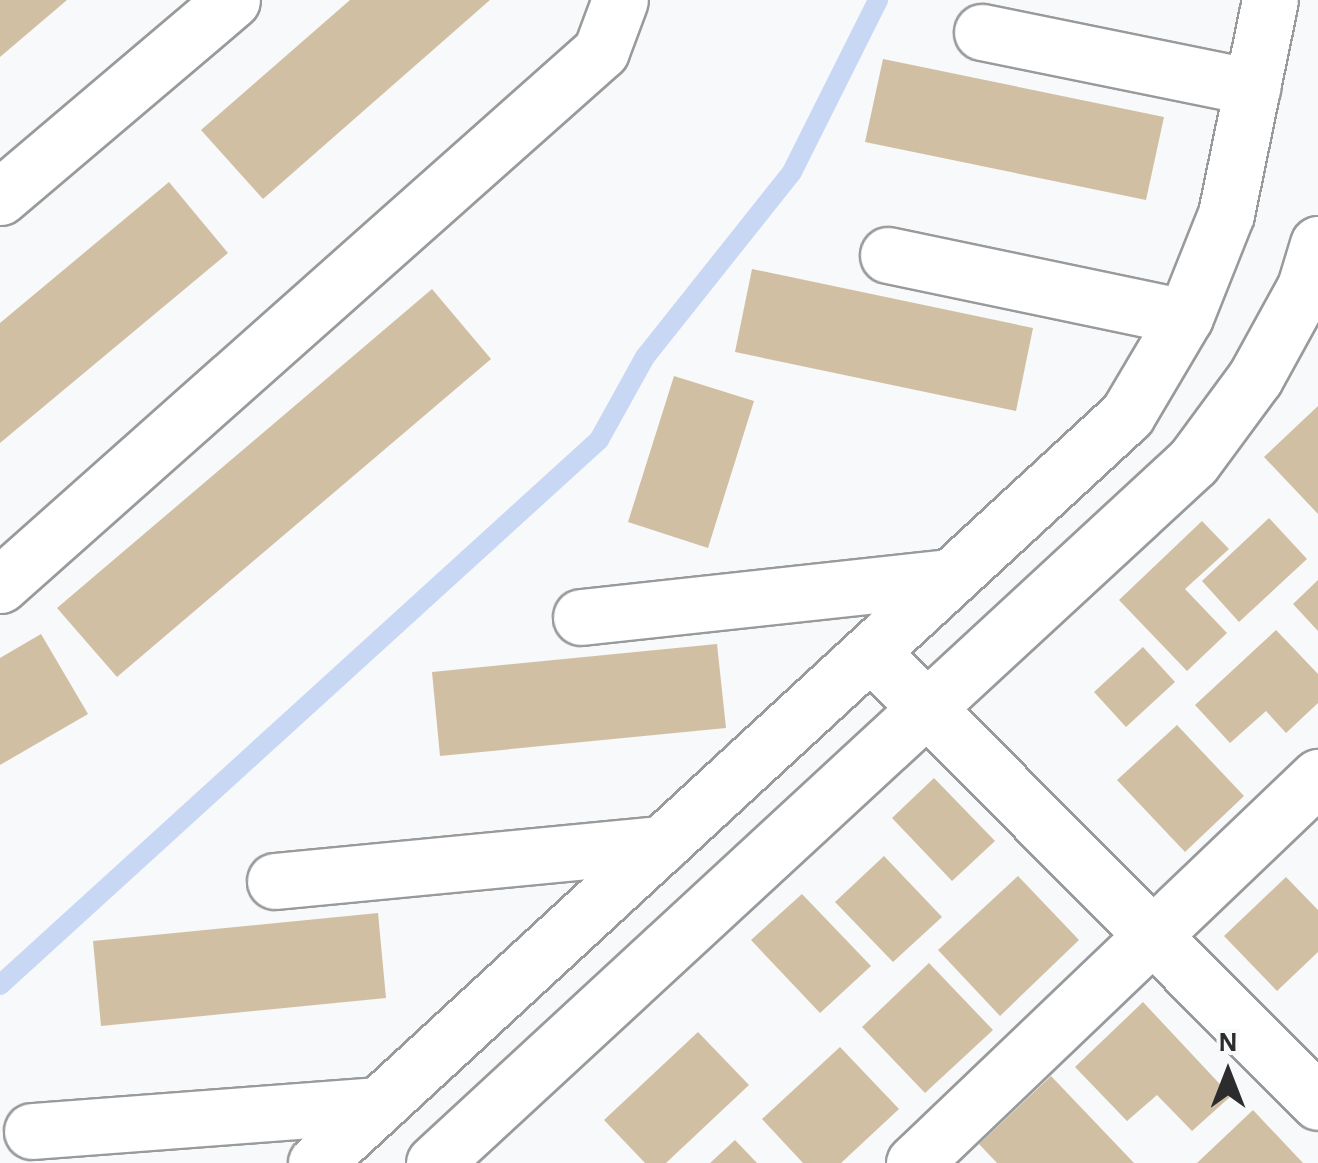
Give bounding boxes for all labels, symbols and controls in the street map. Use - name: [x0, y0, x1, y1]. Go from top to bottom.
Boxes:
- north arrow: [1178, 1023, 1278, 1123]
- text: N: [1218, 1029, 1238, 1057]

